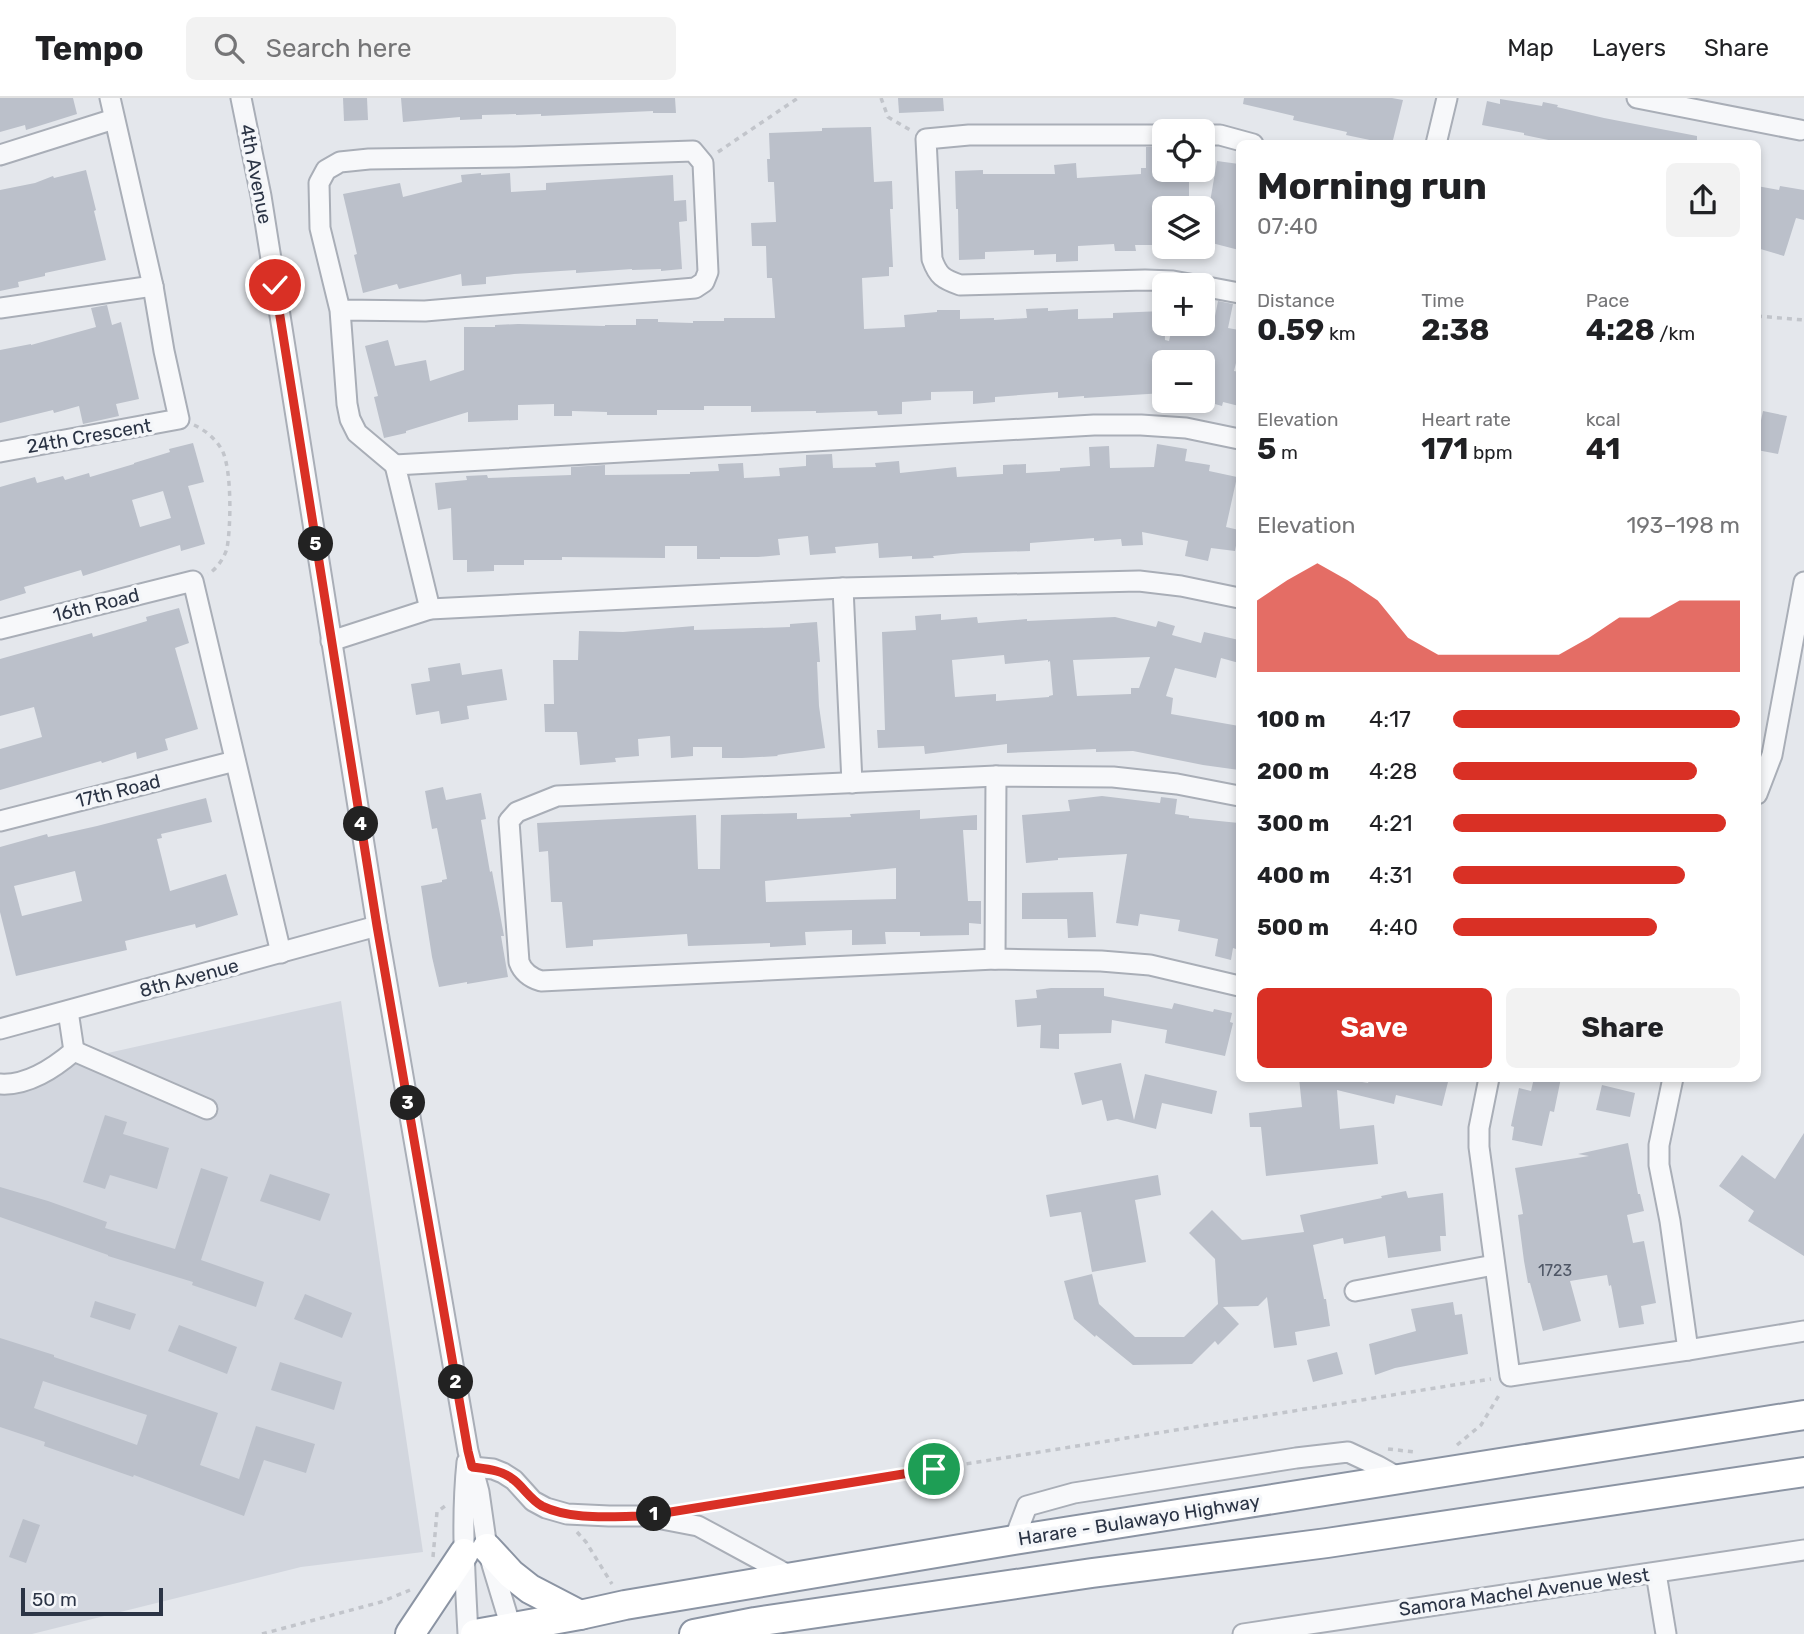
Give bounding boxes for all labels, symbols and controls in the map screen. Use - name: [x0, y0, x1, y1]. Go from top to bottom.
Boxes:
- search box: [186, 17, 676, 80]
- text: Tempo: [35, 29, 144, 68]
- icon: search: [210, 29, 248, 67]
- text: Search here: [266, 33, 412, 64]
- text: Map: [1507, 34, 1554, 62]
- text: Layers: [1592, 34, 1666, 62]
- text: Share: [1704, 34, 1769, 62]
- map controls: [1152, 119, 1215, 413]
- button: locate: [1152, 119, 1215, 182]
- street label: 4th Avenue: [235, 122, 277, 226]
- text: Morning run: [1257, 163, 1487, 209]
- button: share: [1666, 163, 1740, 237]
- button: layers: [1152, 196, 1215, 259]
- text: 07:40: [1257, 212, 1318, 240]
- pin: [245, 255, 305, 315]
- icon: check: [256, 266, 294, 304]
- button: +: [1152, 273, 1215, 336]
- text: Distance: [1257, 289, 1335, 312]
- text: Time: [1421, 289, 1464, 312]
- text: Pace: [1586, 289, 1629, 312]
- text: 0.59: [1257, 312, 1324, 348]
- text: 2:38: [1421, 312, 1490, 348]
- text: 4:28: [1586, 312, 1655, 348]
- text: km: [1324, 322, 1356, 345]
- text: /km: [1655, 322, 1695, 345]
- button: −: [1152, 350, 1215, 413]
- text: Elevation: [1257, 408, 1338, 431]
- text: Heart rate: [1421, 408, 1511, 431]
- text: kcal: [1586, 408, 1621, 431]
- street label: 24th Crescent: [25, 414, 154, 458]
- text: 5: [1257, 431, 1276, 467]
- text: 171: [1421, 431, 1468, 467]
- text: 41: [1586, 431, 1620, 467]
- text: m: [1276, 441, 1298, 464]
- text: bpm: [1468, 441, 1513, 464]
- text: Elevation: [1257, 511, 1356, 539]
- text: 193–198 m: [1626, 511, 1740, 539]
- pin: 5: [298, 526, 334, 562]
- text: 5: [309, 532, 322, 555]
- street label: 16th Road: [50, 583, 142, 627]
- text: 100 m: [1257, 705, 1326, 733]
- text: 4:17: [1369, 705, 1411, 733]
- text: 200 m: [1257, 757, 1329, 785]
- text: 4:28: [1369, 757, 1417, 785]
- street label: 17th Road: [73, 769, 163, 813]
- pin: 4: [344, 806, 378, 842]
- text: 300 m: [1257, 809, 1329, 837]
- text: 4:21: [1369, 809, 1413, 837]
- text: 4: [354, 812, 367, 835]
- text: 400 m: [1257, 861, 1330, 889]
- text: 4:31: [1369, 861, 1412, 889]
- text: 500 m: [1257, 913, 1329, 941]
- text: 4:40: [1369, 913, 1418, 941]
- street label: 8th Avenue: [137, 954, 241, 1002]
- button: Save: [1257, 988, 1492, 1068]
- button: Share: [1506, 988, 1740, 1068]
- pin: 3: [390, 1086, 426, 1121]
- text: 3: [401, 1091, 414, 1114]
- house number: 1723: [1538, 1261, 1572, 1280]
- pin: 2: [438, 1364, 474, 1400]
- text: 2: [449, 1370, 462, 1393]
- pin: [904, 1439, 964, 1499]
- icon: arrive: [915, 1450, 953, 1488]
- street label: Harare - Bulawayo Highway: [1016, 1490, 1262, 1550]
- pin: 1: [636, 1496, 672, 1532]
- text: 1: [649, 1502, 658, 1525]
- street label: Samora Machel Avenue West: [1397, 1563, 1651, 1621]
- scale bar: [21, 1585, 163, 1617]
- text: 50 m: [32, 1588, 77, 1611]

